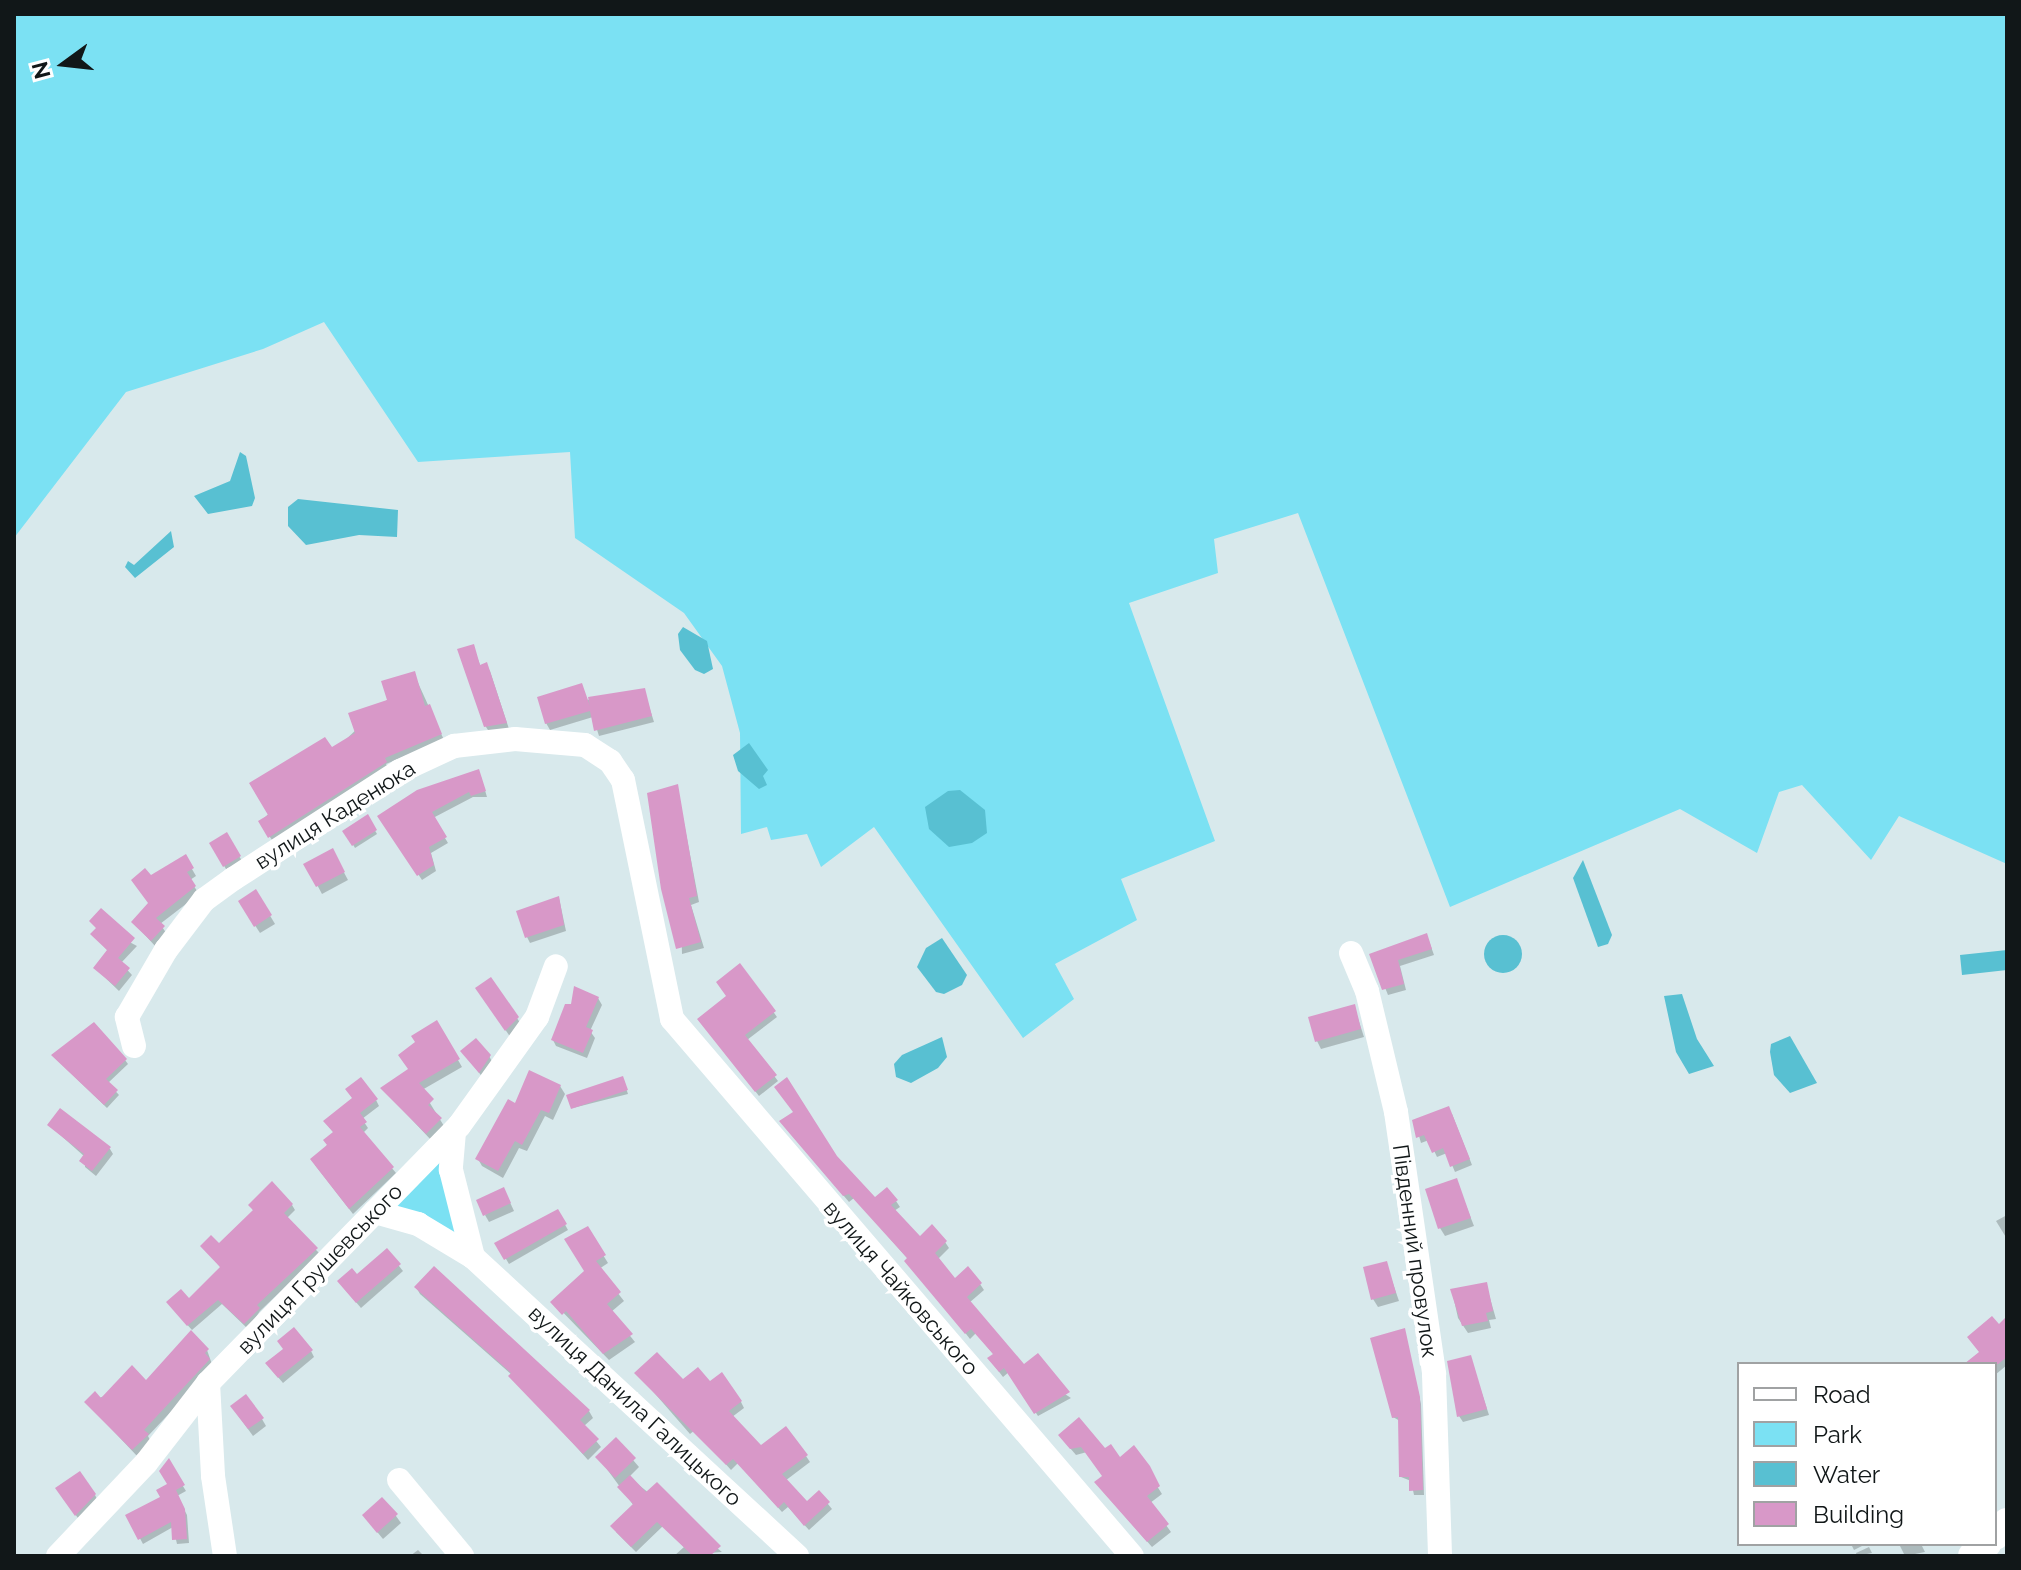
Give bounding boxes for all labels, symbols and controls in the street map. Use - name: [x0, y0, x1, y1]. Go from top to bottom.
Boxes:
- north arrow: [24, 24, 104, 104]
- text: N: [26, 59, 56, 82]
- street label: вулиця Каденюка: [250, 755, 420, 875]
- street label: Південний провулок: [1387, 1143, 1443, 1359]
- street label: вулиця Грушевського: [232, 1178, 408, 1360]
- street label: вулиця Чайковського: [818, 1195, 984, 1381]
- street label: вулиця Данила Галицького: [523, 1300, 747, 1512]
- legend: [1737, 1362, 1997, 1546]
- text: Road: [1813, 1380, 1871, 1409]
- text: Park: [1813, 1420, 1862, 1449]
- text: Water: [1813, 1460, 1880, 1489]
- text: Building: [1813, 1500, 1904, 1529]

